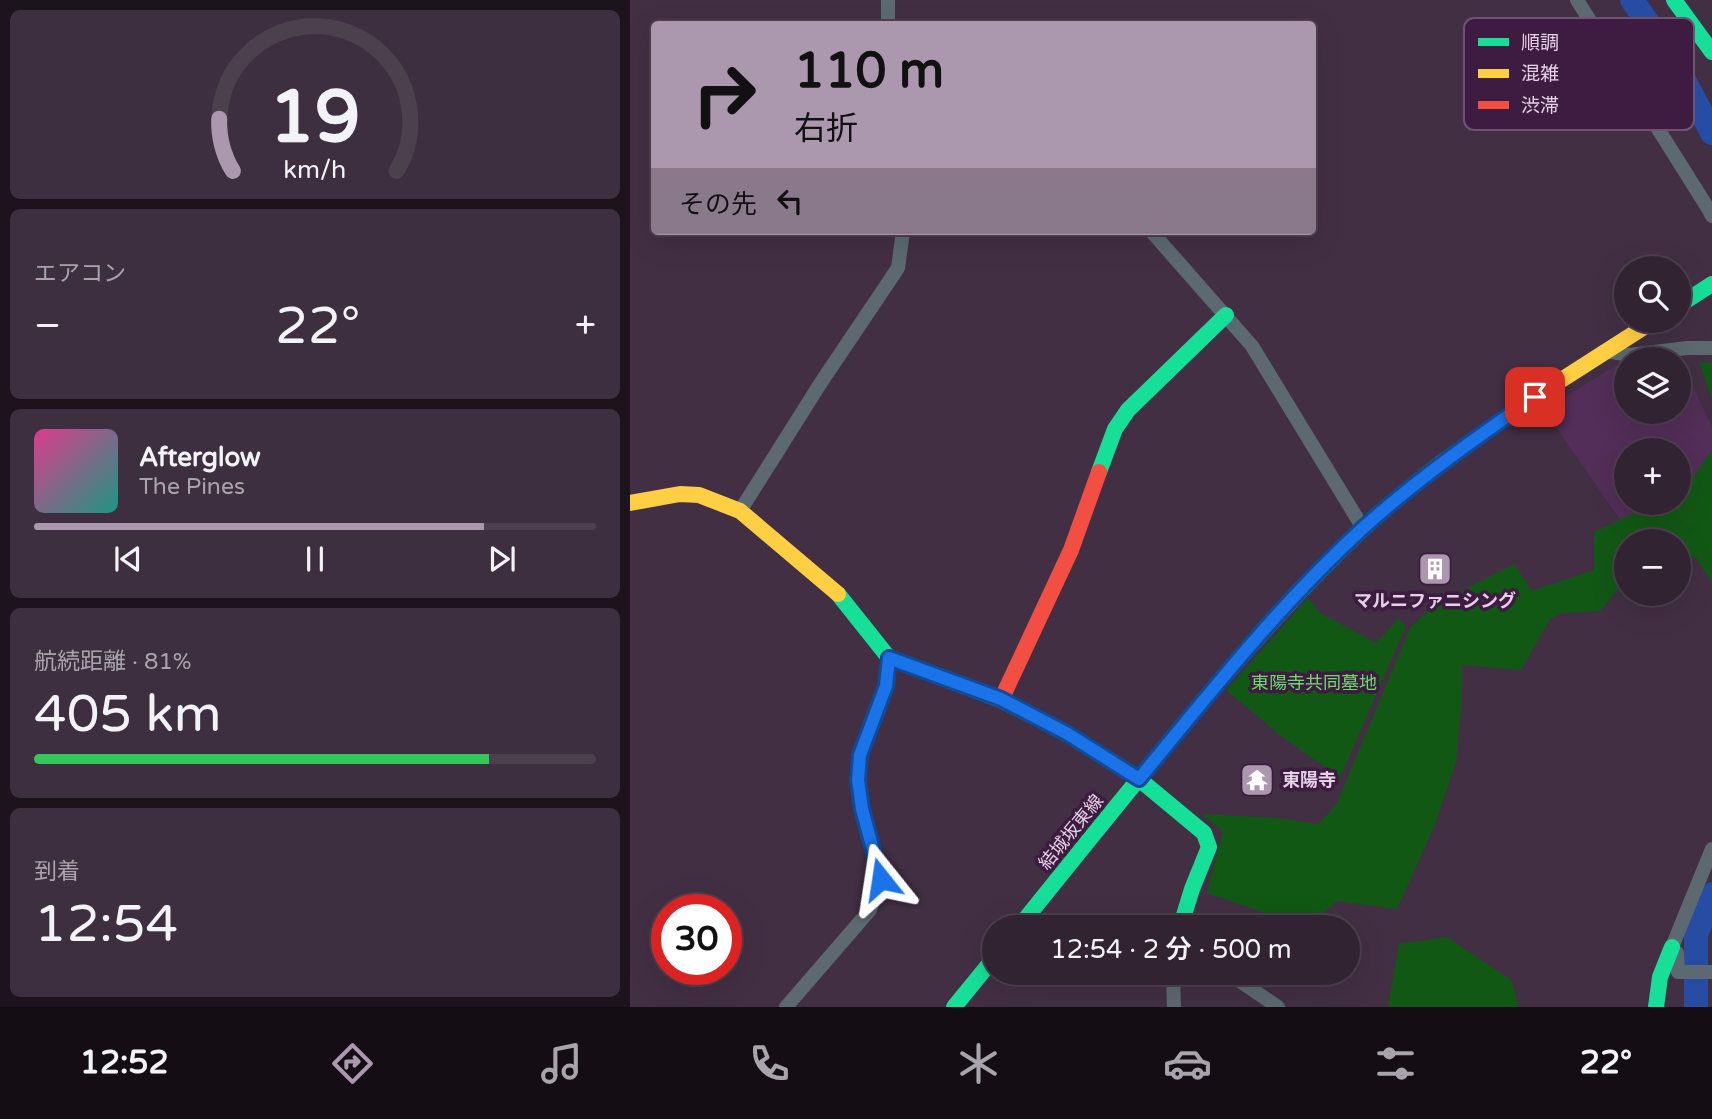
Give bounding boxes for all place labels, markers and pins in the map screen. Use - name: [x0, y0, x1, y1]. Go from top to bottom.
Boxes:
- pin: [1505, 367, 1565, 427]
- building icon: マルニファニシング: [1416, 550, 1454, 588]
- place label: マルニファニシング: [1354, 590, 1516, 612]
- temple icon: 東陽寺: [1238, 761, 1276, 799]
- place label: 東陽寺: [1282, 769, 1336, 791]

